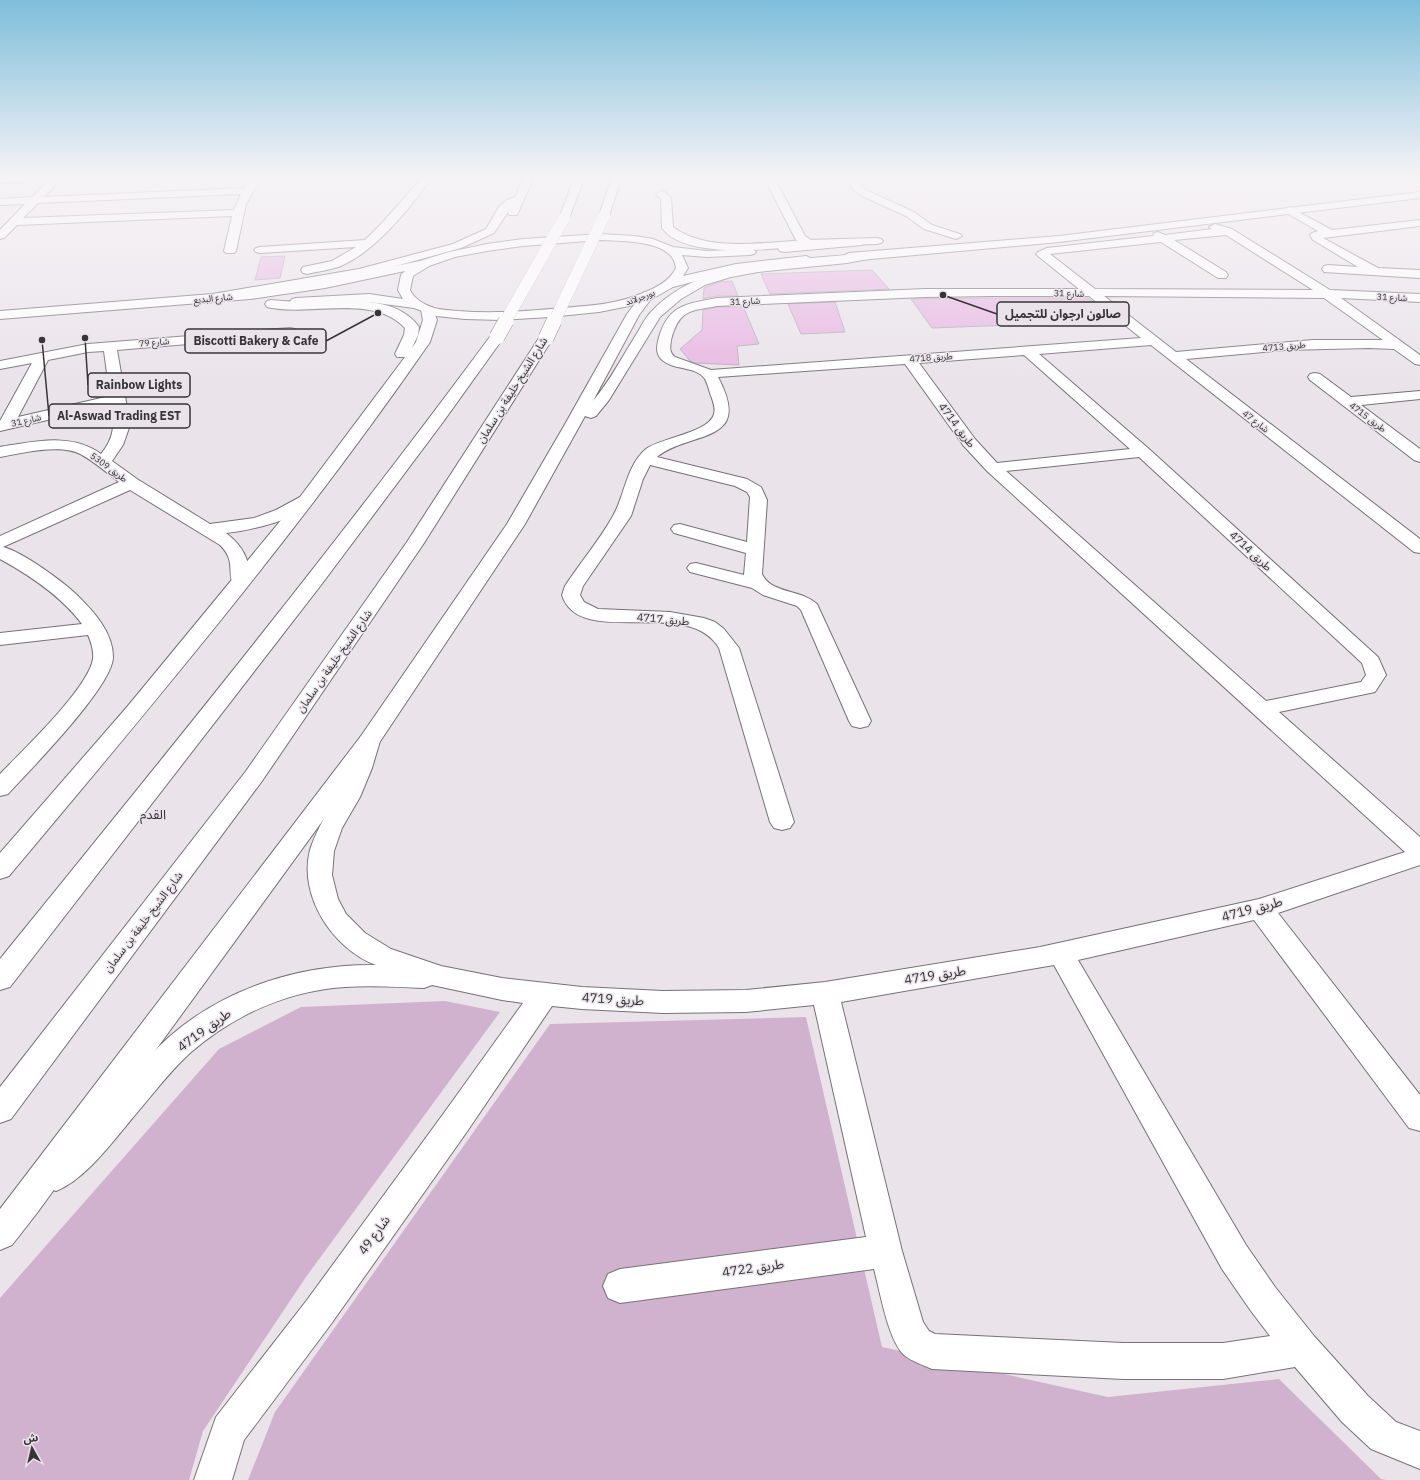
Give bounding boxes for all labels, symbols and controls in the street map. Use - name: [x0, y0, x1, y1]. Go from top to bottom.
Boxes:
- street label: بورجرلاند: [624, 287, 657, 308]
- street label: شارع 31: [1054, 287, 1084, 301]
- street label: شارع البديع: [193, 291, 233, 307]
- street label: شارع 31: [1376, 291, 1408, 305]
- street label: شارع 31: [729, 295, 761, 309]
- callout: صالون ارجوان للتجميل: [997, 302, 1129, 326]
- text: صالون ارجوان للتجميل: [1005, 306, 1121, 321]
- callout: Biscotti Bakery & Cafe: [185, 329, 326, 353]
- text: Biscotti Bakery & Cafe: [193, 333, 319, 348]
- street label: شارع الشيخ خليفة بن سلمان: [474, 334, 551, 446]
- street label: شارع 79: [138, 335, 170, 351]
- street label: طريق 4713: [1262, 339, 1306, 354]
- street label: طريق 4718: [909, 350, 953, 365]
- callout: Rainbow Lights: [88, 373, 190, 397]
- text: Rainbow Lights: [96, 377, 182, 392]
- street label: طريق 4714: [936, 400, 978, 450]
- street label: طريق 4715: [1347, 400, 1389, 435]
- callout: Al-Aswad Trading EST: [49, 404, 190, 428]
- street label: شارع 47: [1239, 407, 1271, 436]
- text: Al-Aswad Trading EST: [57, 408, 181, 423]
- street label: شارع 31: [10, 411, 43, 431]
- street label: طريق 5309: [88, 450, 130, 485]
- street label: طريق 4714: [1227, 528, 1275, 574]
- street label: شارع الشيخ خليفة بن سلمان: [293, 606, 376, 716]
- street label: طريق 4717: [636, 610, 690, 628]
- district label: القدم: [140, 806, 166, 824]
- street label: شارع الشيخ خليفة بن سلمان: [101, 869, 186, 976]
- street label: طريق 4719: [1220, 893, 1284, 925]
- street label: طريق 4719: [903, 962, 967, 988]
- street label: طريق 4719: [581, 989, 645, 1009]
- street label: طريق 4719: [174, 1005, 234, 1055]
- street label: شارع 49: [354, 1212, 395, 1259]
- street label: طريق 4722: [721, 1255, 785, 1281]
- north arrow: [12, 1428, 52, 1468]
- text: ش: [22, 1430, 39, 1446]

